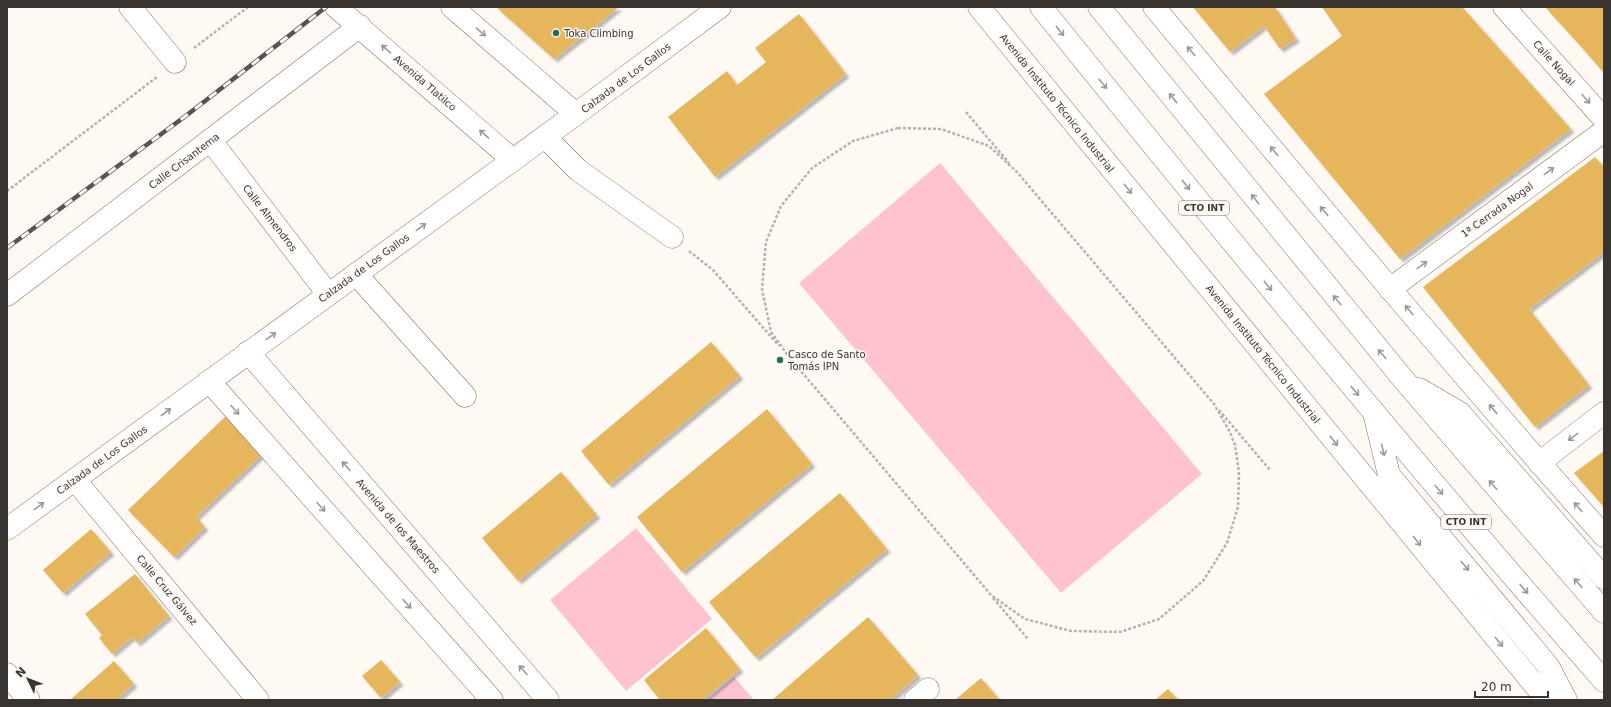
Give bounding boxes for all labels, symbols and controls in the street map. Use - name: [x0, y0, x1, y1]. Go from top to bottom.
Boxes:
- one-way arrow: [1055, 25, 1064, 36]
- one-way arrow: [476, 28, 487, 37]
- marker: Toka Climbing: [551, 28, 561, 38]
- place label: Toka Climbing: [563, 28, 634, 39]
- street label: Avenida Instituto Técnico Industrial: [998, 32, 1116, 174]
- street label: Calle Nogal: [1531, 38, 1577, 88]
- street label: Calzada de Los Gallos: [579, 41, 673, 115]
- one-way arrow: [381, 44, 391, 53]
- one-way arrow: [1186, 46, 1195, 57]
- street label: Avenida Tlatilco: [391, 53, 459, 113]
- one-way arrow: [1099, 79, 1108, 90]
- one-way arrow: [1168, 93, 1177, 103]
- one-way arrow: [1582, 94, 1591, 104]
- one-way arrow: [479, 129, 489, 139]
- street label: Calle Crisantema: [147, 131, 221, 191]
- one-way arrow: [1269, 146, 1278, 157]
- one-way arrow: [1543, 167, 1554, 176]
- one-way arrow: [1181, 180, 1190, 190]
- street label: 1ª Cerrada Nogal: [1459, 180, 1535, 240]
- street label: Calle Almendros: [241, 183, 299, 253]
- one-way arrow: [1123, 183, 1132, 194]
- one-way arrow: [1251, 193, 1259, 204]
- road number: CTO INT: [1179, 201, 1229, 215]
- one-way arrow: [1320, 206, 1329, 216]
- one-way arrow: [416, 222, 427, 231]
- street label: Calzada de Los Gallos: [317, 231, 411, 305]
- one-way arrow: [1416, 261, 1427, 269]
- one-way arrow: [1264, 280, 1273, 291]
- street label: Avenida Instituto Técnico Industrial: [1204, 283, 1322, 425]
- one-way arrow: [1333, 294, 1342, 305]
- one-way arrow: [1404, 305, 1413, 315]
- one-way arrow: [265, 332, 276, 340]
- one-way arrow: [1377, 348, 1386, 359]
- place label: Casco de Santo Tomás IPN: [787, 349, 866, 372]
- marker: Casco de Santo Tomás IPN: [775, 355, 785, 365]
- one-way arrow: [1351, 386, 1360, 396]
- one-way arrow: [1489, 403, 1498, 414]
- one-way arrow: [230, 405, 239, 415]
- one-way arrow: [160, 408, 171, 417]
- street label: Calzada de Los Gallos: [55, 423, 149, 497]
- one-way arrow: [1568, 433, 1579, 441]
- one-way arrow: [1330, 435, 1339, 446]
- one-way arrow: [1379, 443, 1387, 456]
- one-way arrow: [342, 461, 351, 472]
- street label: Avenida de los Maestros: [354, 477, 442, 575]
- one-way arrow: [1489, 479, 1498, 490]
- one-way arrow: [1435, 485, 1444, 496]
- one-way arrow: [33, 502, 44, 510]
- one-way arrow: [316, 502, 326, 512]
- one-way arrow: [1574, 502, 1583, 512]
- road number: CTO INT: [1441, 515, 1491, 529]
- one-way arrow: [1412, 536, 1421, 547]
- street label: Calle Cruz Gálvez: [135, 553, 199, 627]
- one-way arrow: [1460, 561, 1469, 571]
- one-way arrow: [1574, 578, 1583, 588]
- one-way arrow: [1519, 584, 1528, 595]
- one-way arrow: [403, 599, 412, 610]
- one-way arrow: [1495, 636, 1504, 647]
- north arrow: [8, 659, 48, 699]
- text: N: [13, 665, 29, 680]
- one-way arrow: [519, 666, 528, 676]
- scale bar: [1475, 673, 1548, 699]
- text: 20 m: [1481, 680, 1512, 694]

